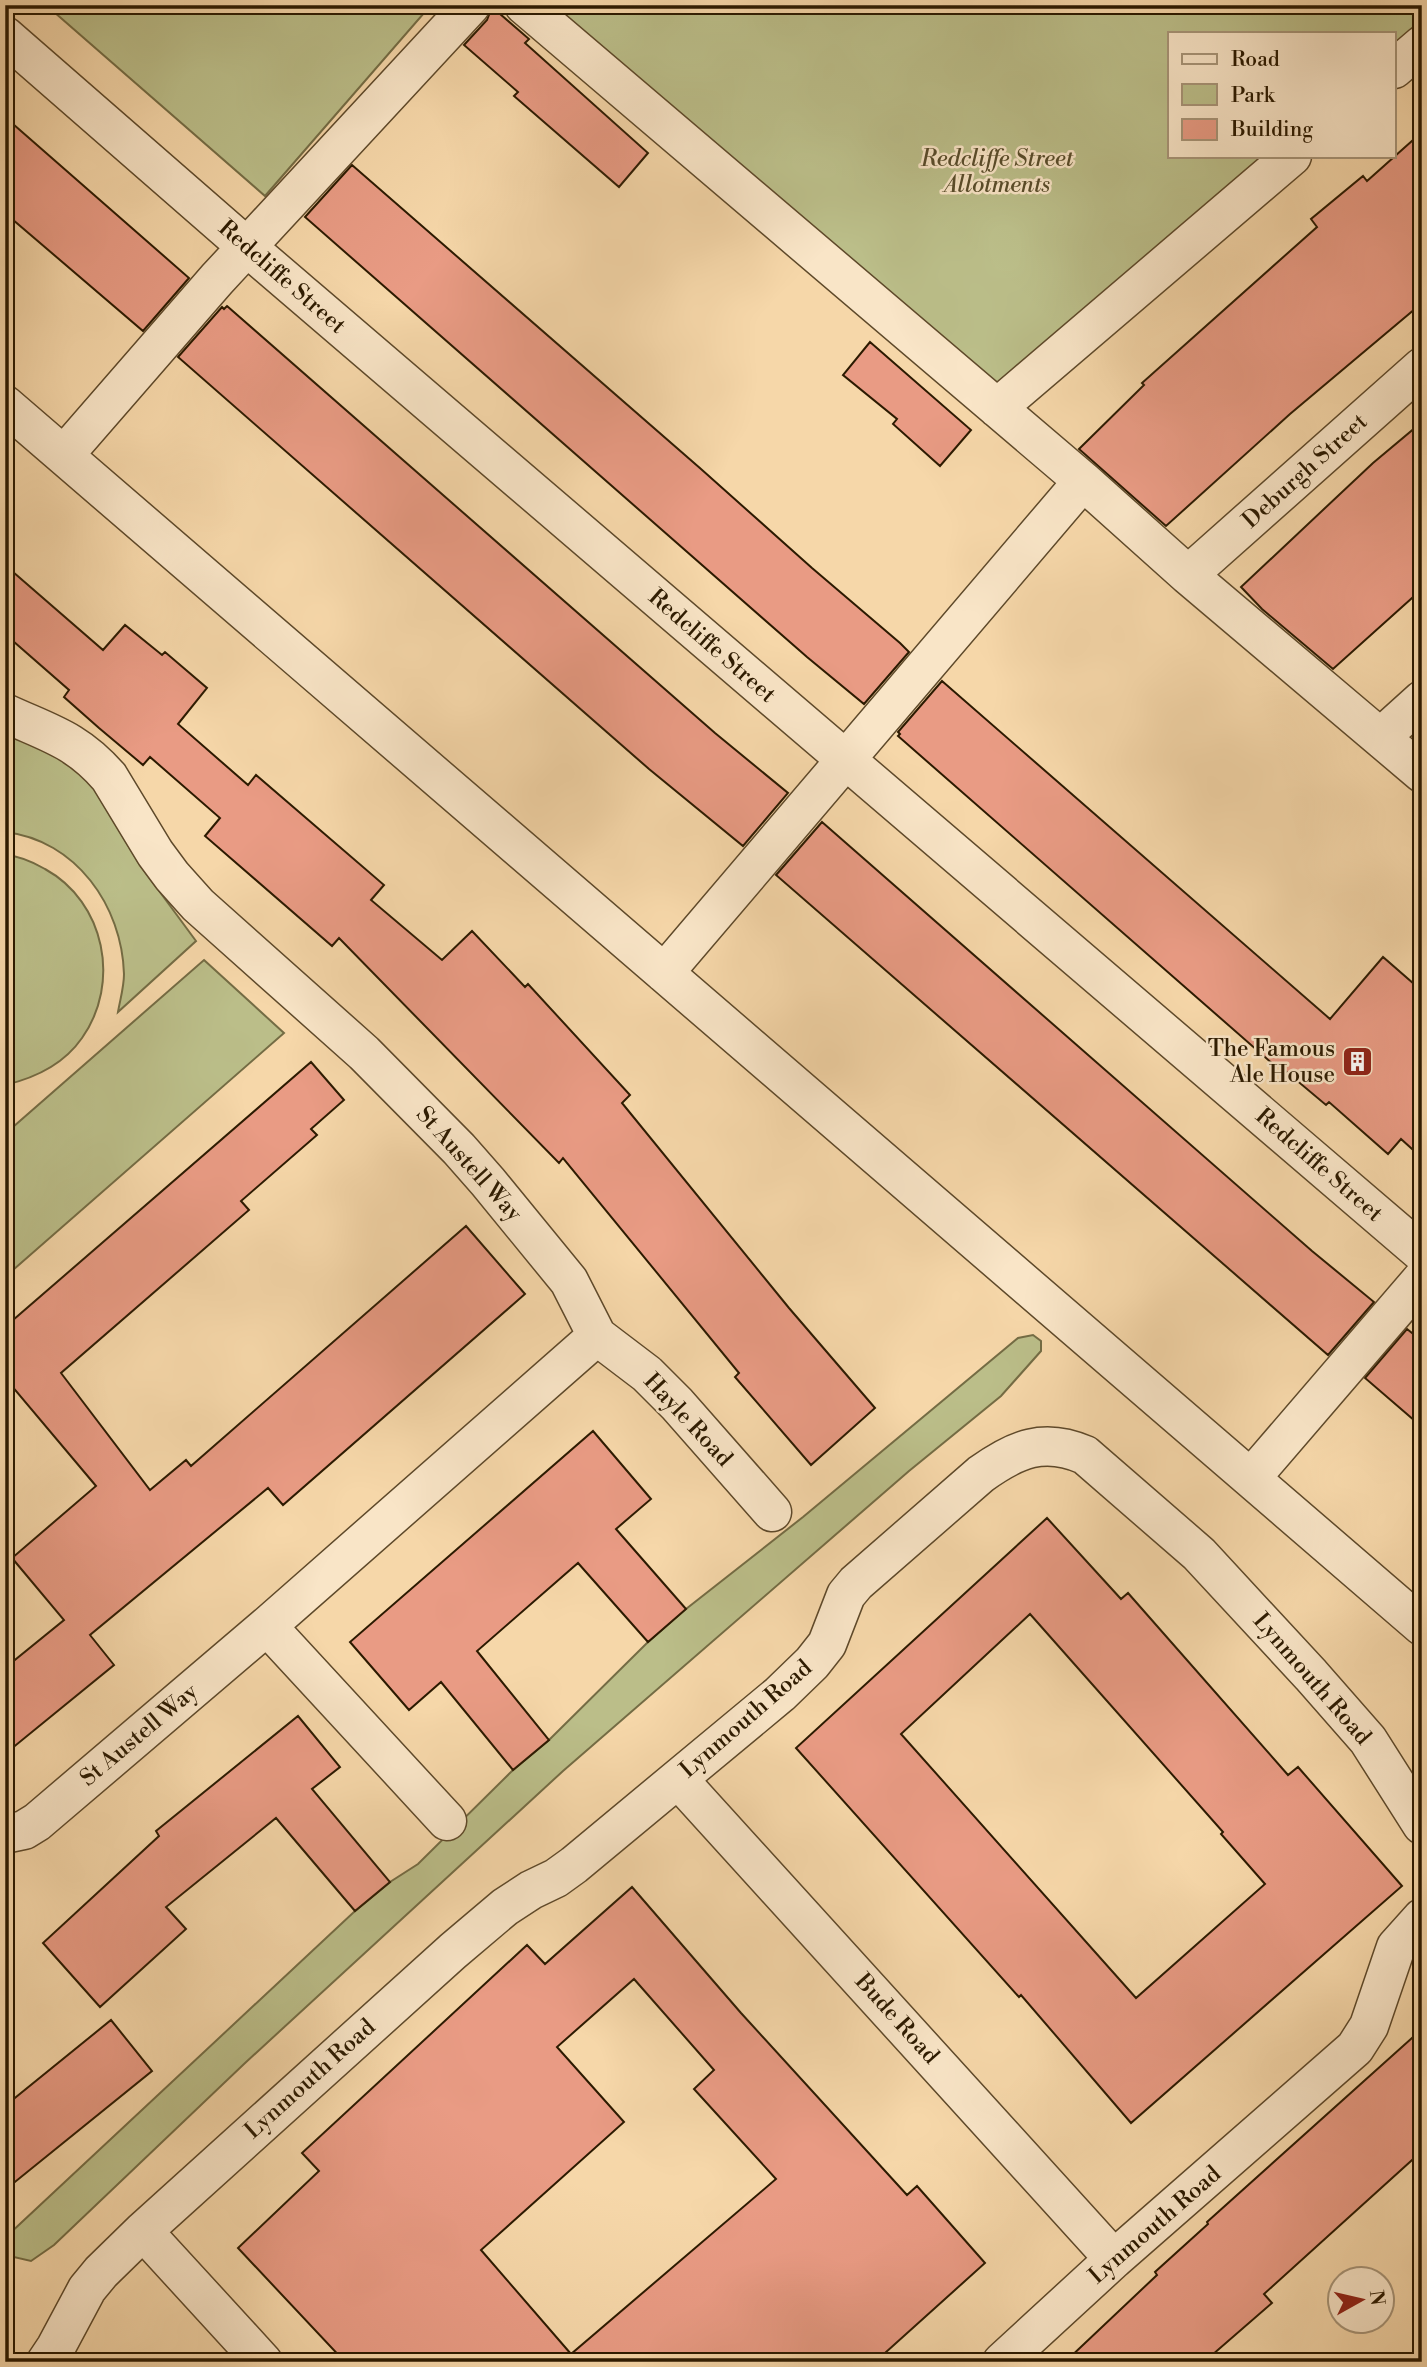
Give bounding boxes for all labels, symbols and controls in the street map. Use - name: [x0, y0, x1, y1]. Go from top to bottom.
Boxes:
- legend: [1168, 32, 1396, 158]
- text: Road: [1231, 47, 1280, 73]
- text: Park: [1231, 83, 1276, 109]
- text: Building: [1230, 117, 1313, 143]
- park label: Redcliffe Street Allotments: [920, 145, 1074, 199]
- street label: Redcliffe Street: [213, 214, 351, 340]
- street label: Deburgh Street: [1237, 408, 1373, 534]
- street label: Redcliffe Street: [643, 583, 781, 709]
- place label: The Famous Ale House: [1208, 1035, 1335, 1089]
- building icon: The Famous Ale House: [1341, 1045, 1375, 1079]
- street label: St Austell Way: [410, 1101, 528, 1228]
- street label: Redcliffe Street: [1250, 1102, 1388, 1228]
- street label: Hayle Road: [638, 1367, 738, 1473]
- street label: Lynmouth Road: [1247, 1607, 1377, 1751]
- street label: Lynmouth Road: [674, 1654, 818, 1784]
- street label: St Austell Way: [74, 1677, 204, 1792]
- street label: Bude Road: [848, 1967, 945, 2070]
- street label: Lynmouth Road: [239, 2013, 381, 2145]
- street label: Lynmouth Road: [1083, 2160, 1227, 2290]
- north arrow: [1326, 2266, 1396, 2336]
- text: N: [1364, 2289, 1390, 2307]

